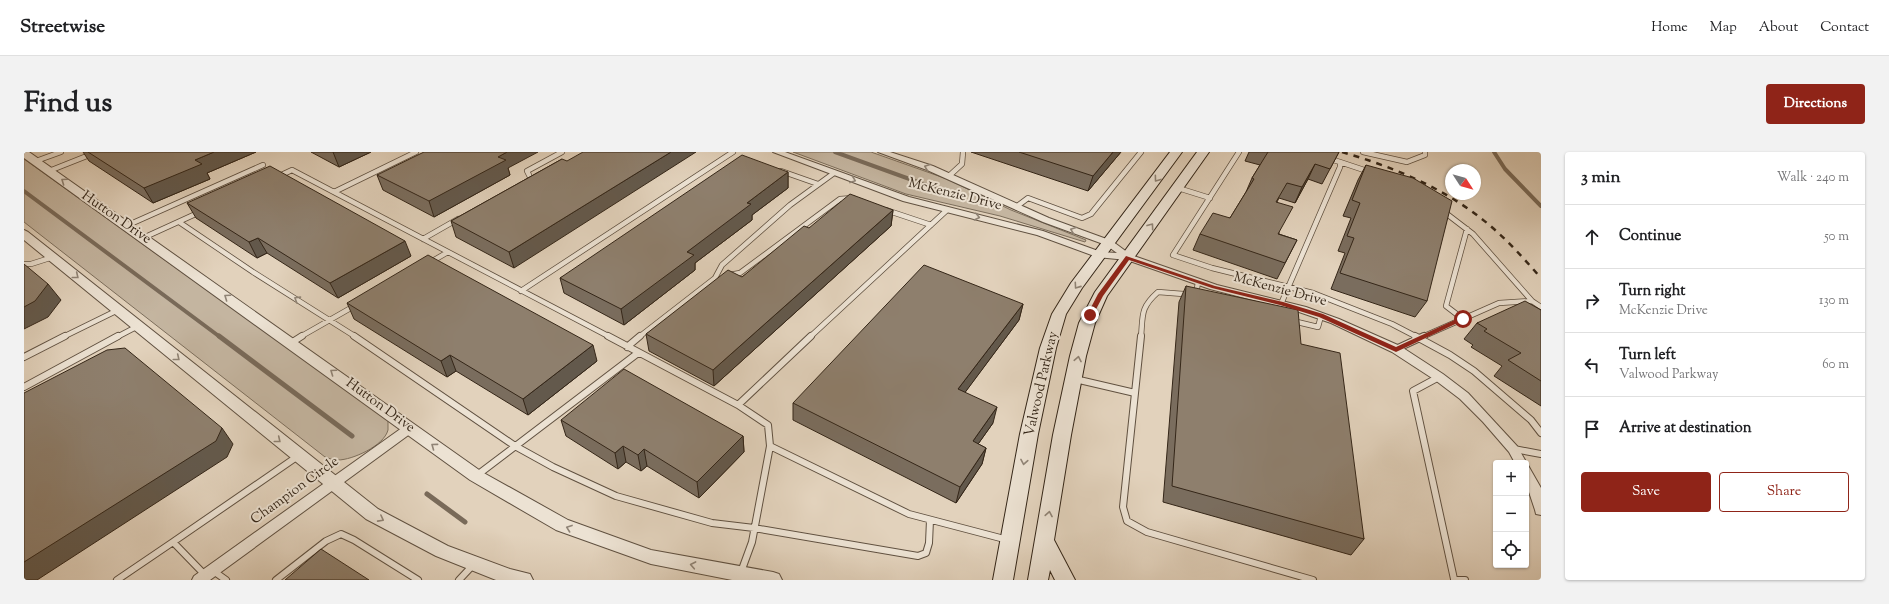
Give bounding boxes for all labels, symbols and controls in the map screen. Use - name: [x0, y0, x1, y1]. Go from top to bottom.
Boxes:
- text: Streetwise: [20, 14, 105, 41]
- text: Home: [1651, 18, 1688, 38]
- text: Map: [1710, 18, 1737, 38]
- text: About: [1759, 18, 1798, 38]
- text: Contact: [1820, 18, 1869, 38]
- text: Find us: [24, 84, 112, 124]
- button: Directions: [1766, 84, 1865, 124]
- one-way arrow: [924, 164, 931, 172]
- north arrow: [1445, 164, 1481, 200]
- text: 3 min: [1581, 166, 1620, 190]
- text: Walk · 240 m: [1777, 169, 1849, 187]
- street label: McKenzie Drive: [906, 174, 1004, 216]
- one-way arrow: [849, 175, 856, 183]
- one-way arrow: [1154, 175, 1161, 182]
- one-way arrow: [61, 179, 68, 186]
- street label: Hutton Drive: [77, 186, 155, 250]
- one-way arrow: [974, 212, 981, 221]
- one-way arrow: [1146, 223, 1153, 230]
- one-way arrow: [1069, 226, 1076, 234]
- icon: ahead: [1581, 226, 1603, 248]
- text: Continue: [1619, 226, 1681, 247]
- text: 50 m: [1824, 228, 1849, 246]
- street label: McKenzie Drive: [1231, 268, 1329, 312]
- one-way arrow: [72, 271, 79, 278]
- one-way arrow: [1075, 281, 1082, 288]
- text: Turn right: [1619, 281, 1685, 302]
- icon: right: [1581, 290, 1603, 312]
- text: 130 m: [1819, 292, 1849, 310]
- one-way arrow: [224, 295, 231, 302]
- one-way arrow: [294, 297, 301, 304]
- text: McKenzie Drive: [1619, 302, 1708, 320]
- route end: [1081, 306, 1099, 324]
- route start: [1454, 310, 1472, 328]
- street label: Valwood Parkway: [1020, 330, 1064, 438]
- text: Turn left: [1619, 345, 1676, 366]
- one-way arrow: [173, 353, 180, 360]
- icon: left: [1581, 354, 1603, 376]
- one-way arrow: [1073, 355, 1081, 362]
- text: 60 m: [1822, 356, 1849, 374]
- text: Valwood Parkway: [1619, 366, 1719, 384]
- one-way arrow: [330, 370, 337, 377]
- street label: Hutton Drive: [341, 374, 419, 438]
- icon: arrive: [1581, 418, 1603, 440]
- text: Arrive at destination: [1619, 418, 1752, 439]
- one-way arrow: [274, 435, 281, 442]
- one-way arrow: [431, 443, 438, 450]
- street label: Champion Circle: [247, 452, 343, 530]
- one-way arrow: [1020, 459, 1029, 465]
- map controls: [1493, 460, 1529, 568]
- button: +: [1493, 460, 1529, 496]
- button: Save: [1581, 472, 1711, 512]
- button: Share: [1719, 472, 1849, 512]
- button: −: [1493, 496, 1529, 532]
- one-way arrow: [1044, 511, 1052, 517]
- one-way arrow: [377, 514, 384, 522]
- one-way arrow: [566, 524, 573, 532]
- button: locate: [1493, 532, 1529, 568]
- one-way arrow: [690, 561, 696, 570]

